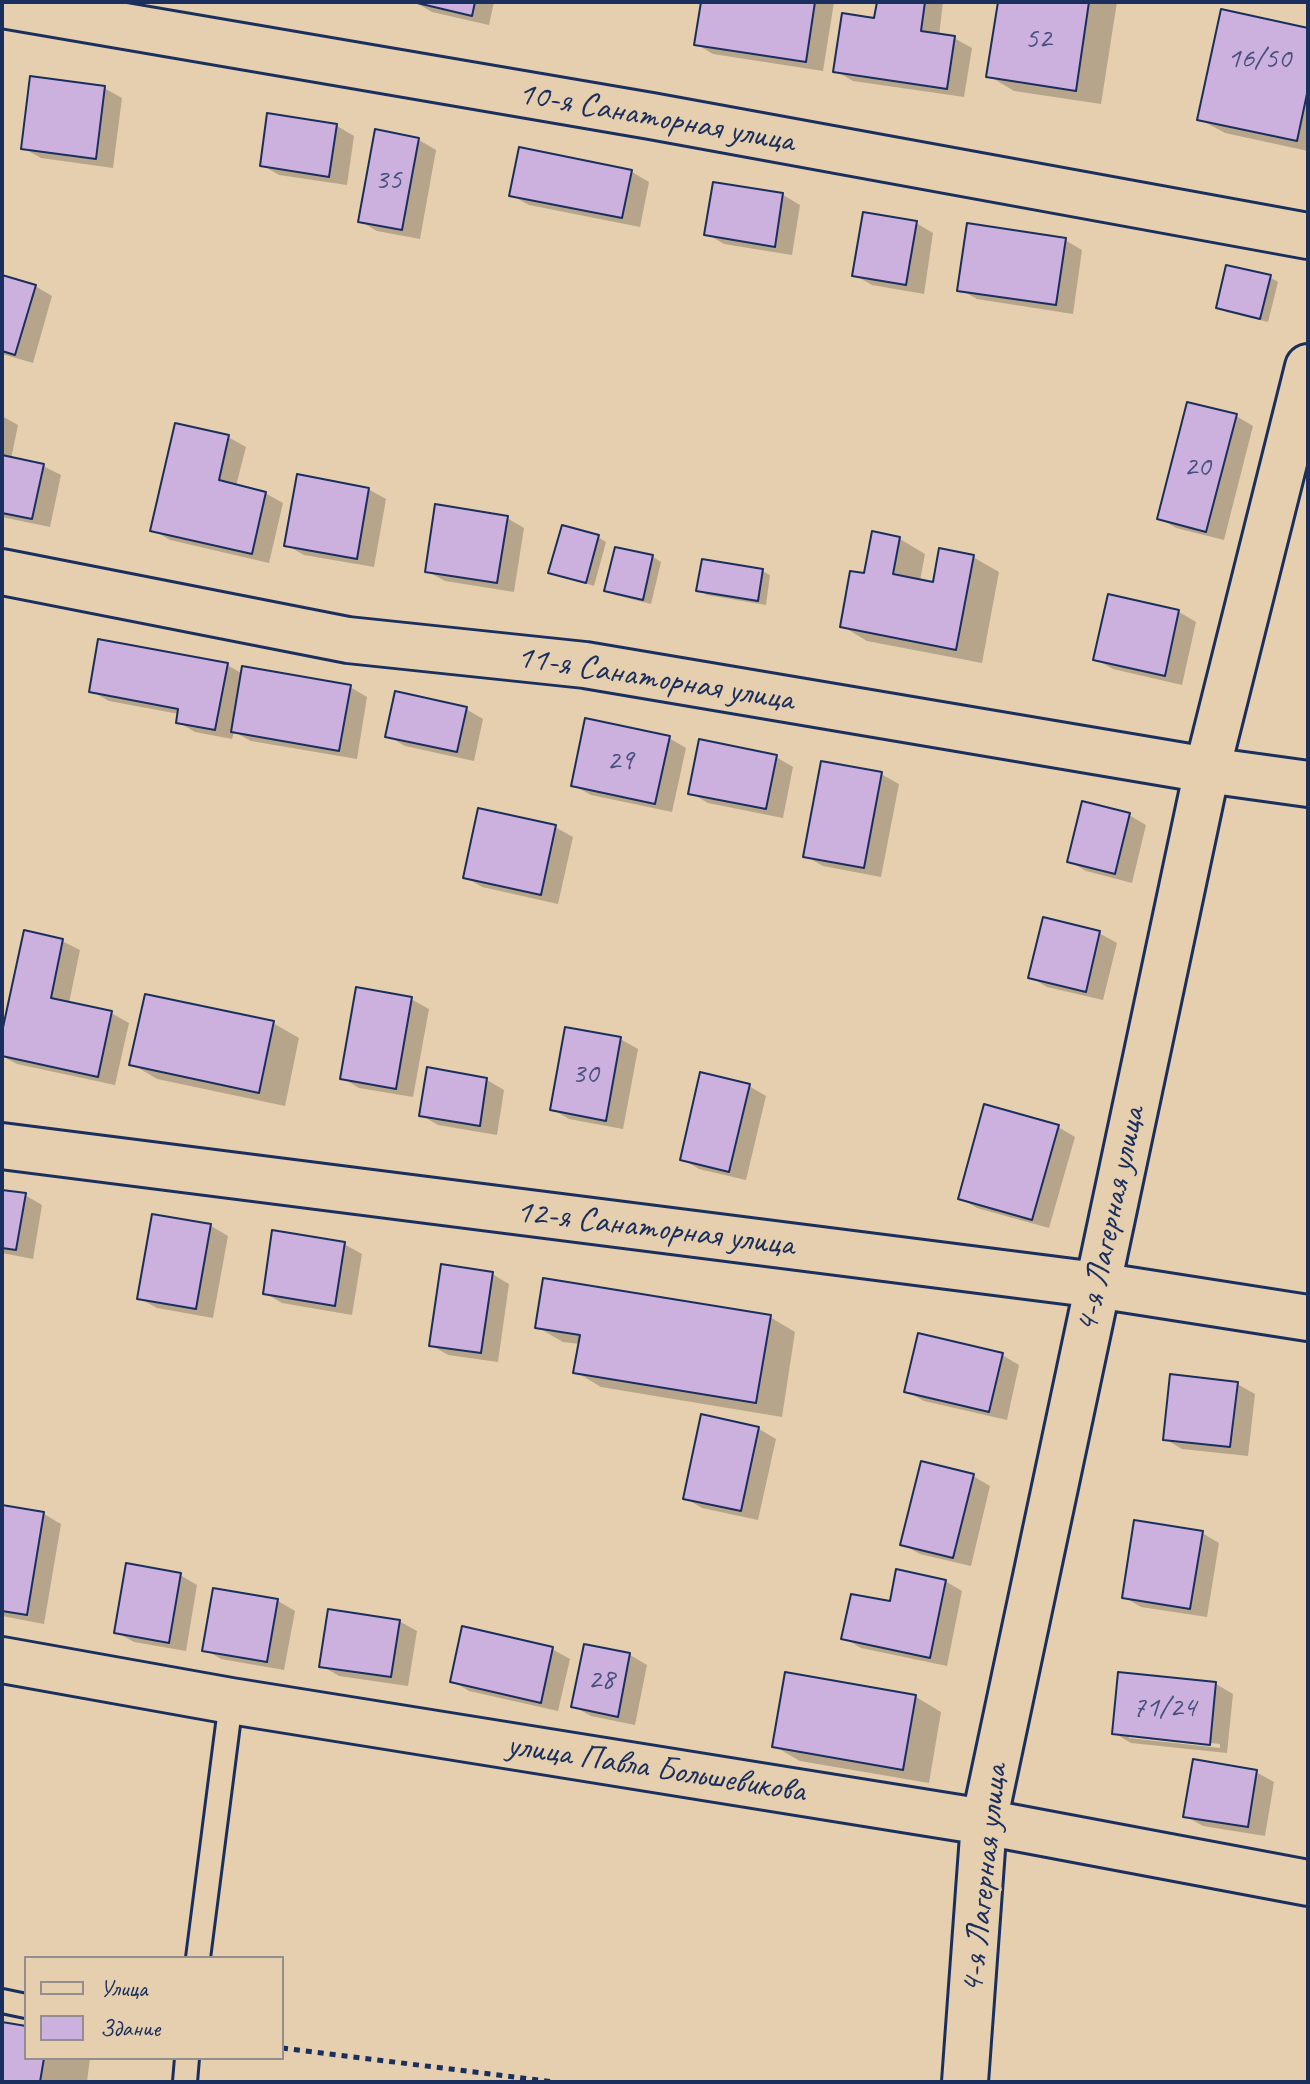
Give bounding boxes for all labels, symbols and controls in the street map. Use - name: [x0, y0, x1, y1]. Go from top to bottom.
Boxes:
- house number: 52: [1025, 21, 1051, 57]
- house number: 16/50: [1227, 41, 1291, 77]
- street label: 10-я Санаторная улица: [515, 74, 797, 162]
- house number: 35: [375, 162, 401, 198]
- house number: 20: [1184, 449, 1210, 485]
- street label: 11-я Санаторная улица: [514, 637, 796, 721]
- house number: 29: [607, 743, 633, 779]
- house number: 30: [572, 1056, 598, 1092]
- street label: 4-я Лагерная улица: [1067, 1103, 1155, 1337]
- street label: 12-я Санаторная улица: [514, 1192, 796, 1266]
- house number: 28: [588, 1662, 614, 1698]
- house number: 71/24: [1132, 1690, 1196, 1726]
- street label: улица Павла Большевикова: [504, 1725, 808, 1813]
- street label: 4-я Лагерная улица: [953, 1763, 1017, 1995]
- legend: [24, 1956, 284, 2060]
- text: Улица: [100, 1973, 148, 2003]
- text: Здание: [100, 2013, 160, 2043]

